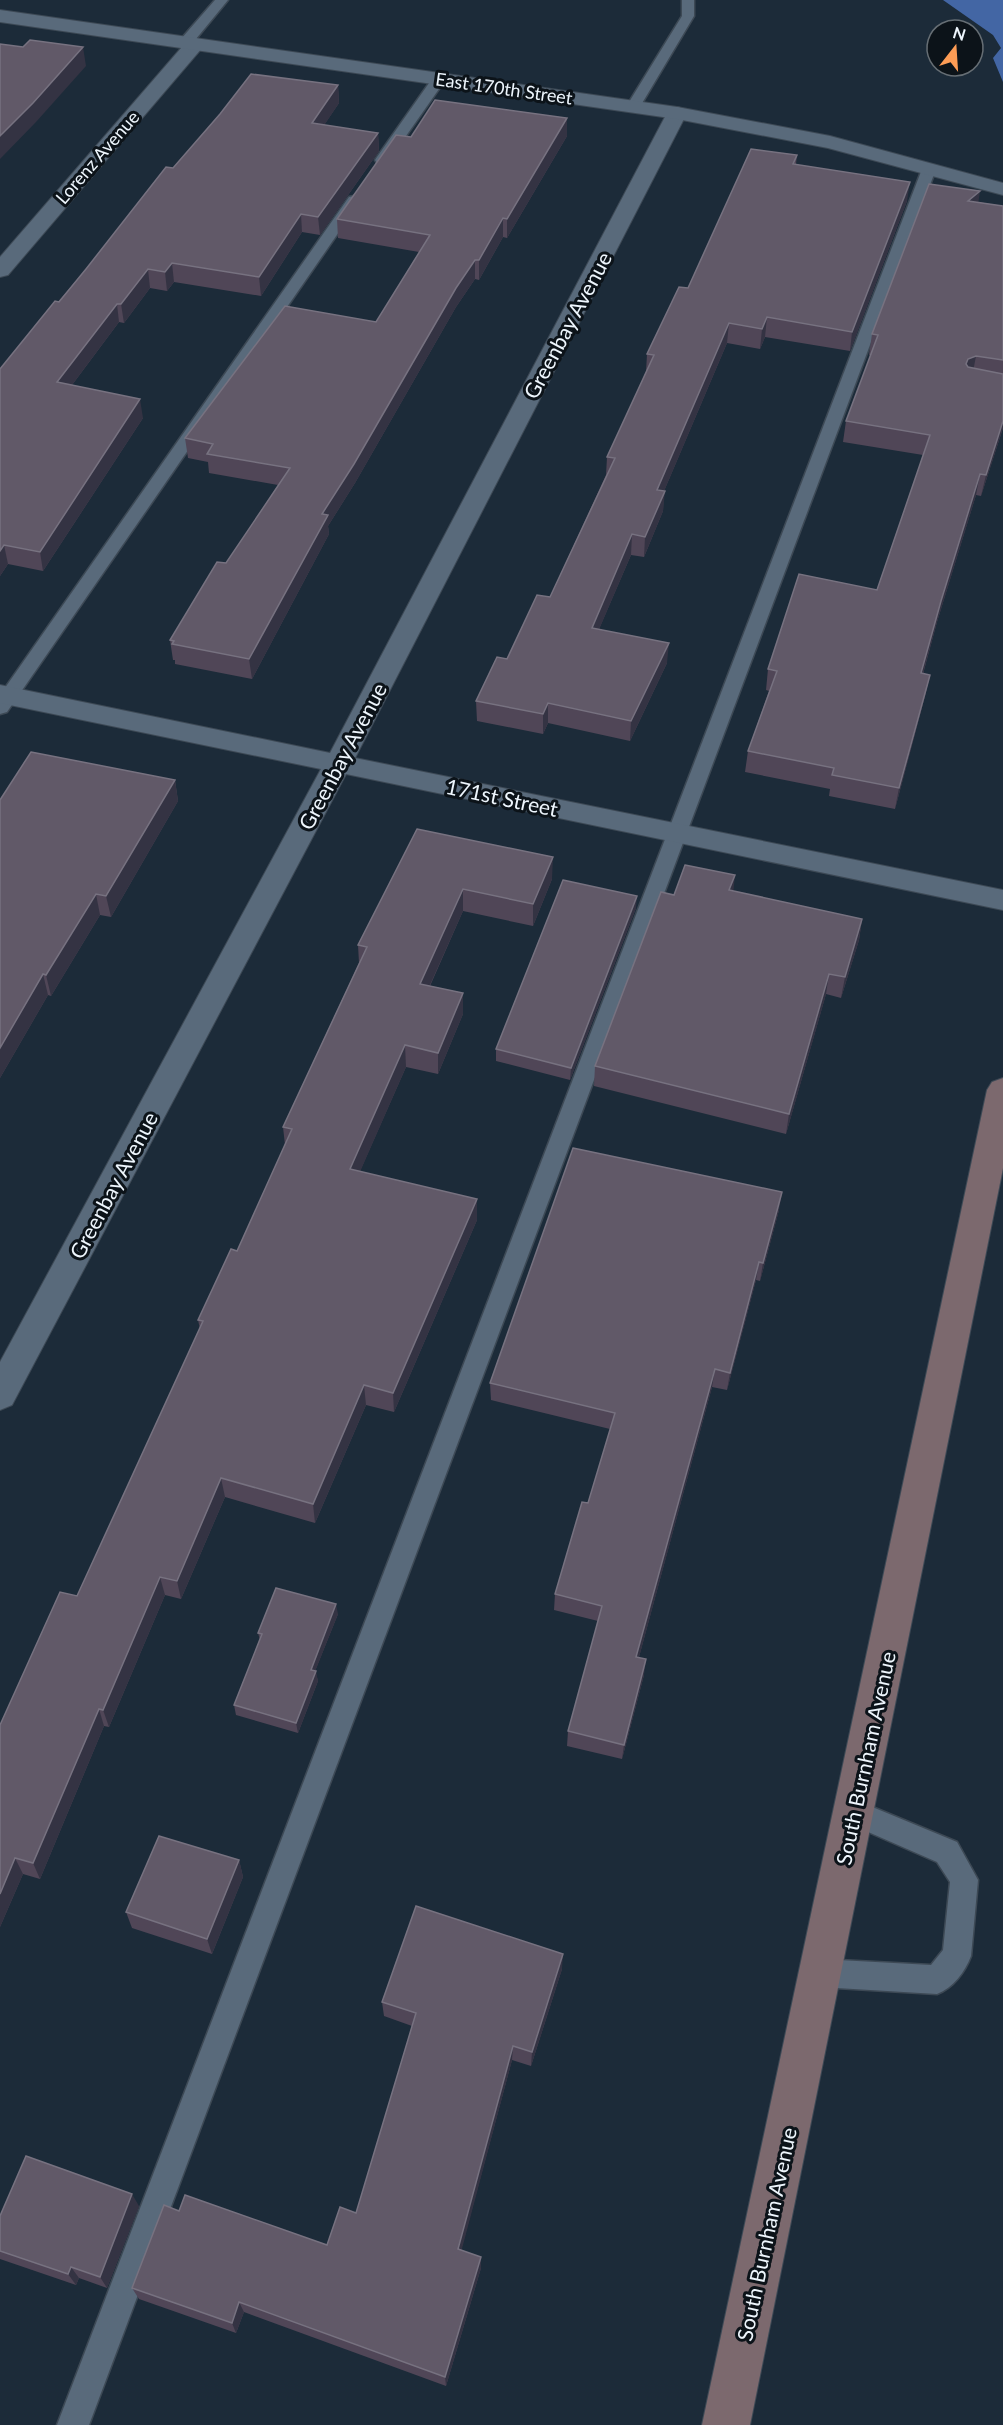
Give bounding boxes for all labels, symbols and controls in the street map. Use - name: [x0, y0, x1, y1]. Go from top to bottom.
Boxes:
- north arrow: [925, 18, 985, 78]
- text: N: [951, 22, 968, 44]
- street label: East 170th Street: [434, 68, 574, 109]
- street label: Lorenz Avenue: [51, 106, 143, 208]
- street label: Greenbay Avenue: [518, 247, 616, 403]
- street label: Greenbay Avenue: [293, 678, 391, 834]
- street label: 171st Street: [444, 773, 561, 821]
- street label: Greenbay Avenue: [64, 1107, 162, 1263]
- street label: South Burnham Avenue: [830, 1649, 900, 1867]
- street label: South Burnham Avenue: [731, 2125, 801, 2343]

